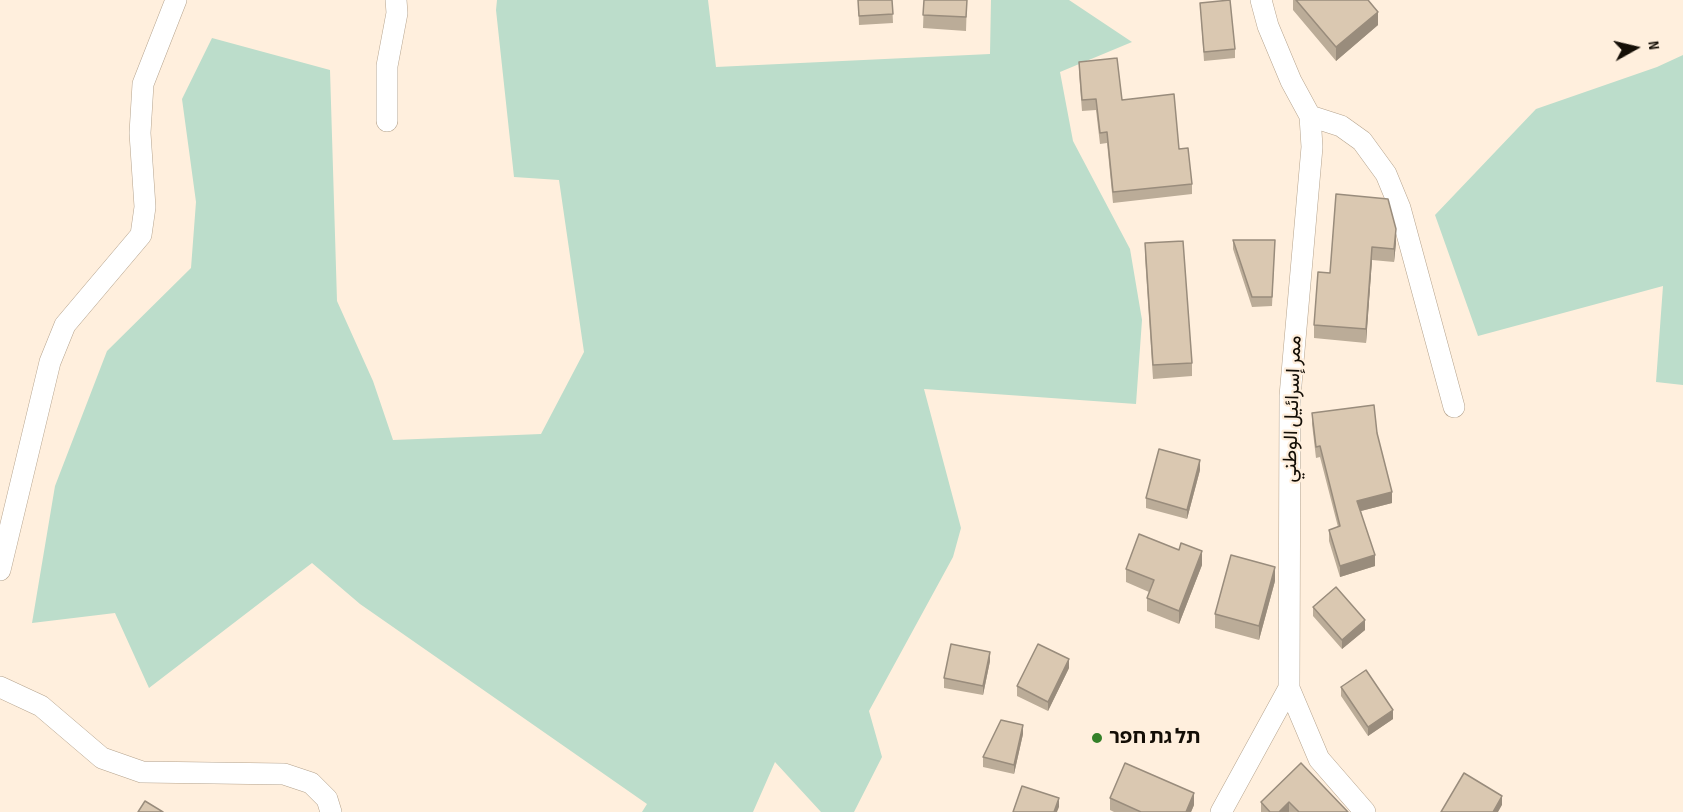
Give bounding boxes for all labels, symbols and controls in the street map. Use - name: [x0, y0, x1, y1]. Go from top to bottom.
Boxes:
- north arrow: [1605, 18, 1665, 78]
- text: N: [1643, 40, 1663, 51]
- street label: ممر إسرائيل الوطني: [1278, 335, 1308, 483]
- place label: תל גת חפר: [1109, 726, 1200, 750]
- marker: תל גת חפר: [1090, 731, 1104, 745]

